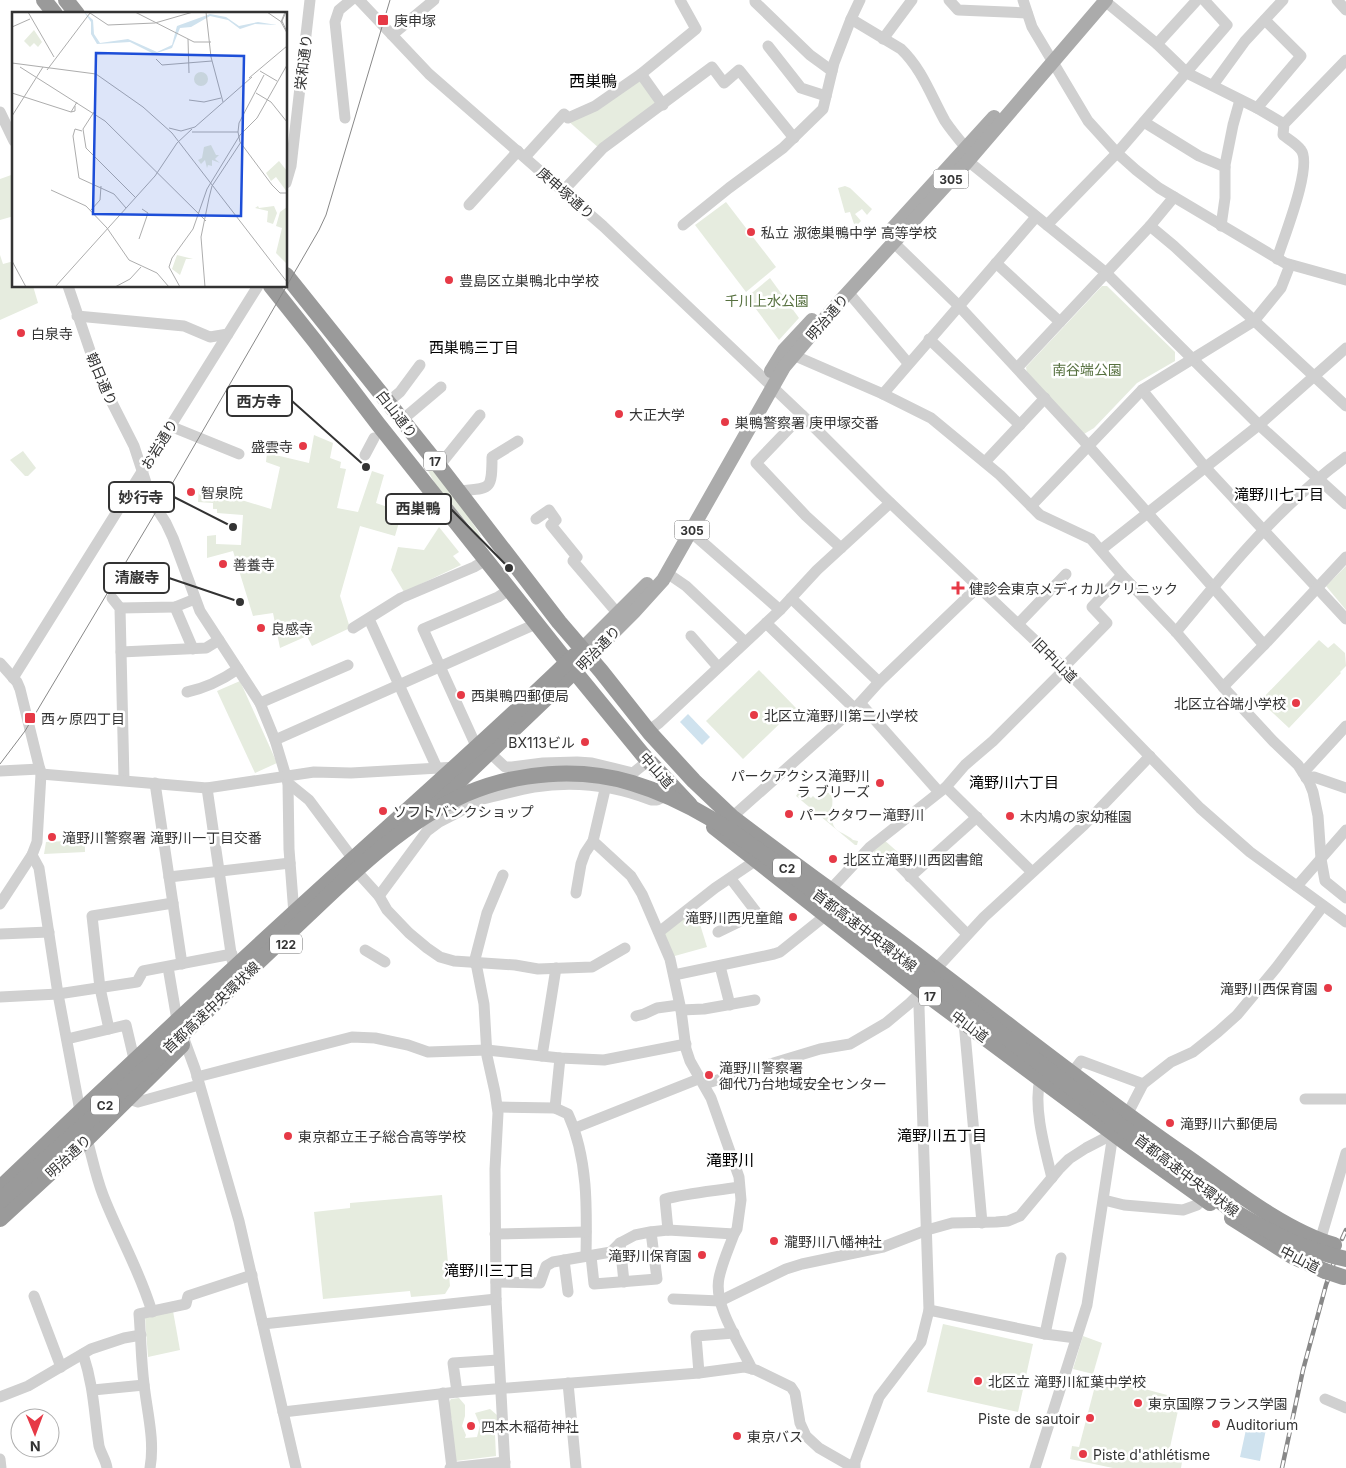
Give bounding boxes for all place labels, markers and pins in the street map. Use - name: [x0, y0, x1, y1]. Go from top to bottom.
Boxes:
- place label: 庚申塚: [394, 12, 436, 29]
- marker: 庚申塚: [376, 13, 390, 27]
- place label: 私立 淑徳巣鴨中学 高等学校: [761, 224, 937, 241]
- marker: 私立 淑徳巣鴨中学 高等学校: [745, 226, 757, 238]
- place label: 豊島区立巣鴨北中学校: [459, 272, 599, 289]
- marker: 豊島区立巣鴨北中学校: [443, 274, 455, 286]
- place label: 白泉寺: [31, 325, 73, 342]
- marker: 白泉寺: [15, 327, 27, 339]
- callout: 西方寺: [227, 386, 292, 416]
- place label: 大正大学: [629, 406, 685, 423]
- marker: 大正大学: [613, 408, 625, 420]
- place label: 巣鴨警察署 庚甲塚交番: [735, 414, 879, 431]
- marker: 巣鴨警察署 庚甲塚交番: [719, 416, 731, 428]
- place label: 盛雲寺: [251, 438, 293, 455]
- marker: 盛雲寺: [297, 440, 309, 452]
- callout: 妙行寺: [109, 482, 174, 512]
- place label: 智泉院: [201, 484, 243, 501]
- marker: 智泉院: [185, 486, 197, 498]
- callout: 西巣鴨: [386, 494, 451, 524]
- place label: 善養寺: [233, 556, 275, 573]
- marker: 善養寺: [217, 558, 229, 570]
- callout: 清巌寺: [104, 563, 169, 593]
- place label: 健診会東京メディカルクリニック: [969, 580, 1178, 597]
- marker: 健診会東京メディカルクリニック: [951, 581, 965, 595]
- place label: 良感寺: [271, 620, 313, 637]
- marker: 良感寺: [255, 622, 267, 634]
- place label: 西巣鴨四郵便局: [471, 687, 569, 704]
- marker: 西巣鴨四郵便局: [455, 689, 467, 701]
- place label: 北区立谷端小学校: [1174, 695, 1286, 712]
- marker: 北区立谷端小学校: [1290, 697, 1302, 709]
- place label: 北区立滝野川第二小学校: [764, 707, 918, 724]
- marker: 北区立滝野川第二小学校: [748, 709, 760, 721]
- place label: 西ヶ原四丁目: [41, 710, 125, 727]
- marker: 西ヶ原四丁目: [23, 711, 37, 725]
- place label: BX113ビル: [508, 734, 575, 751]
- marker: BX113ビル: [579, 736, 591, 748]
- place label: パークアクシス滝野川 ラ ブリーズ: [731, 767, 870, 800]
- marker: パークアクシス滝野川 ラ ブリーズ: [874, 777, 886, 789]
- place label: ソフトバンクショップ: [393, 803, 534, 820]
- marker: ソフトバンクショップ: [377, 805, 389, 817]
- place label: パークタワー滝野川: [799, 806, 924, 823]
- marker: パークタワー滝野川: [783, 808, 795, 820]
- place label: 木内鳩の家幼稚園: [1020, 808, 1132, 825]
- marker: 木内鳩の家幼稚園: [1004, 810, 1016, 822]
- place label: 滝野川警察署 滝野川一丁目交番: [62, 829, 262, 846]
- marker: 滝野川警察署 滝野川一丁目交番: [46, 831, 58, 843]
- place label: 北区立滝野川西図書館: [843, 851, 983, 868]
- marker: 北区立滝野川西図書館: [827, 853, 839, 865]
- place label: 滝野川西児童館: [685, 909, 783, 926]
- marker: 滝野川西児童館: [787, 911, 799, 923]
- place label: 滝野川西保育園: [1220, 980, 1318, 997]
- marker: 滝野川西保育園: [1322, 982, 1334, 994]
- place label: 滝野川警察署 御代乃台地域安全センター: [719, 1059, 887, 1092]
- marker: 滝野川警察署 御代乃台地域安全センター: [703, 1069, 715, 1081]
- place label: 滝野川六郵便局: [1180, 1115, 1278, 1132]
- marker: 滝野川六郵便局: [1164, 1117, 1176, 1129]
- place label: 東京都立王子総合高等学校: [298, 1128, 466, 1145]
- marker: 東京都立王子総合高等学校: [282, 1130, 294, 1142]
- place label: 瀧野川八幡神社: [784, 1233, 882, 1250]
- marker: 瀧野川八幡神社: [768, 1235, 780, 1247]
- place label: 滝野川保育園: [608, 1247, 692, 1264]
- marker: 滝野川保育園: [696, 1249, 708, 1261]
- place label: 北区立 滝野川紅葉中学校: [988, 1373, 1146, 1390]
- marker: 北区立 滝野川紅葉中学校: [972, 1375, 984, 1387]
- place label: 東京国際フランス学園: [1148, 1395, 1288, 1412]
- marker: 東京国際フランス学園: [1132, 1397, 1144, 1409]
- place label: Piste de sautoir: [978, 1410, 1080, 1427]
- marker: Piste de sautoir: [1084, 1412, 1096, 1424]
- place label: Auditorium: [1226, 1416, 1298, 1433]
- place label: 四本木稲荷神社: [481, 1418, 579, 1435]
- marker: Auditorium: [1210, 1418, 1222, 1430]
- marker: 四本木稲荷神社: [465, 1420, 477, 1432]
- place label: 東京バス: [747, 1428, 803, 1445]
- marker: 東京バス: [731, 1430, 743, 1442]
- place label: Piste d'athlétisme: [1093, 1446, 1210, 1463]
- marker: Piste d'athlétisme: [1077, 1448, 1089, 1460]

